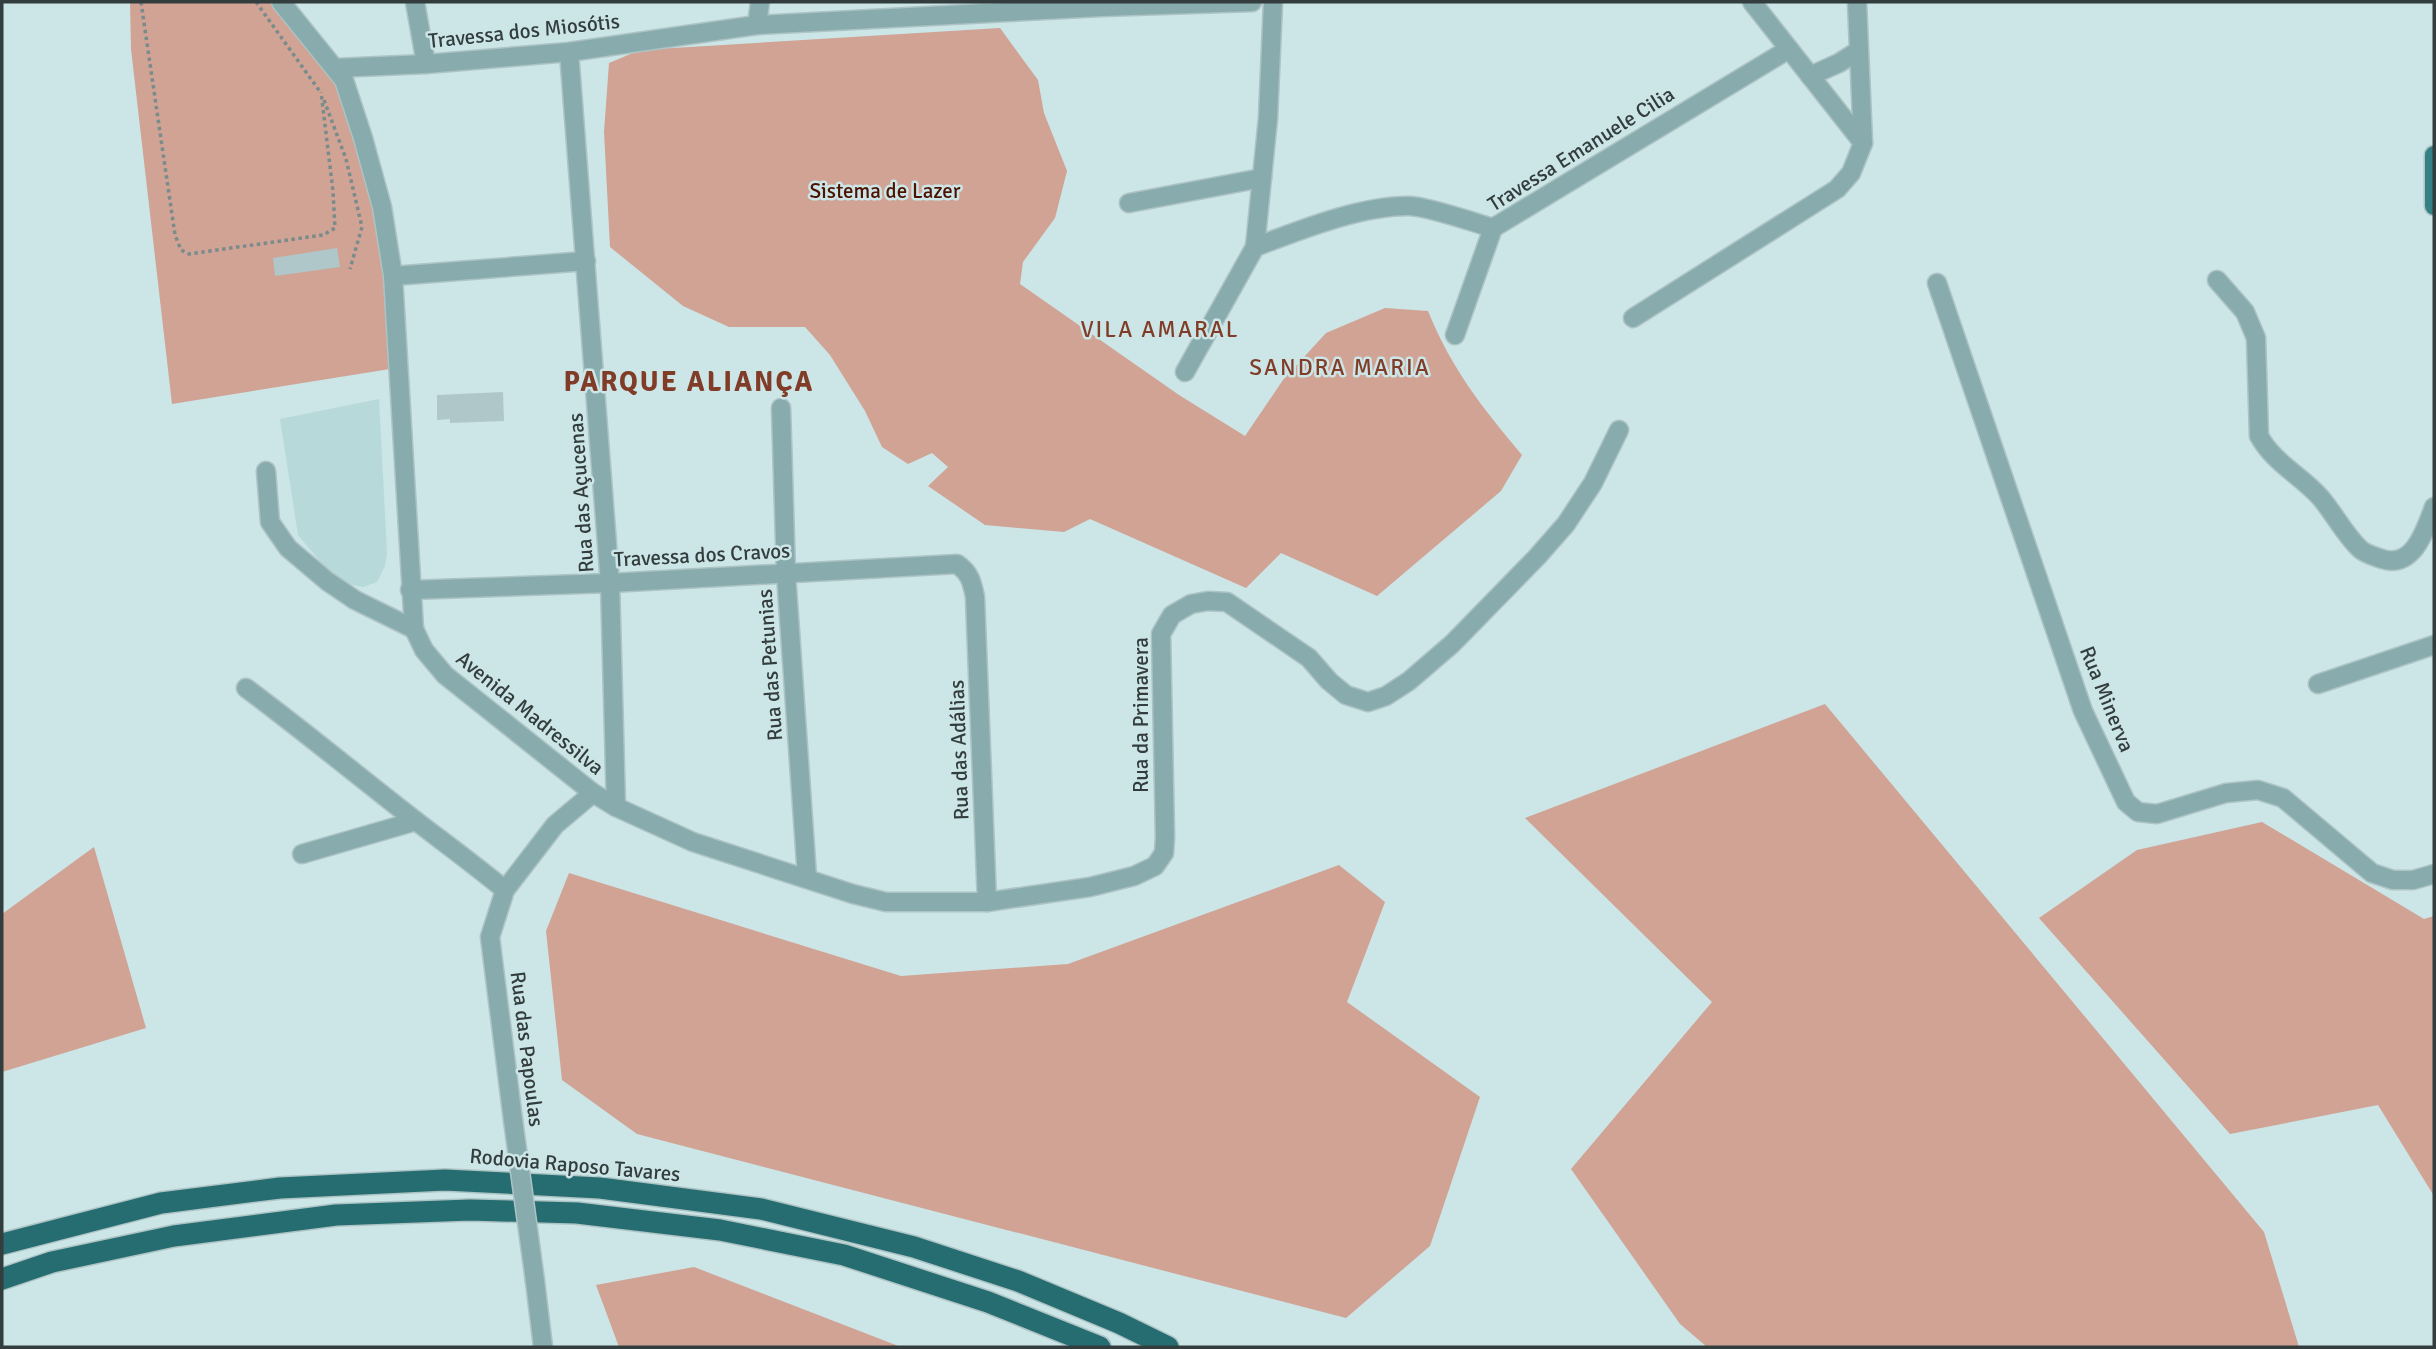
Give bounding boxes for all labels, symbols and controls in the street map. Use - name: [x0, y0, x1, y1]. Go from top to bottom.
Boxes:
- street label: Travessa dos Miosótis: [427, 8, 621, 54]
- street label: Travessa Emanuele Cilia: [1483, 81, 1679, 217]
- park label: Sistema de Lazer: [809, 178, 961, 204]
- district label: VILA AMARAL: [1080, 315, 1240, 344]
- district label: SANDRA MARIA: [1249, 353, 1431, 382]
- district label: PARQUE ALIANÇA: [564, 365, 814, 399]
- street label: Rua das Açucenas: [562, 412, 600, 574]
- street label: Travessa dos Cravos: [613, 537, 791, 573]
- street label: Rua das Petunias: [752, 588, 788, 742]
- street label: Rua da Primavera: [1128, 637, 1154, 793]
- street label: Rua Minerva: [2074, 642, 2140, 756]
- street label: Avenida Madressilva: [451, 645, 609, 781]
- street label: Rua das Adálias: [944, 679, 974, 821]
- street label: Rua das Papoulas: [505, 970, 549, 1128]
- street label: Rodovia Raposo Tavares: [469, 1143, 681, 1187]

